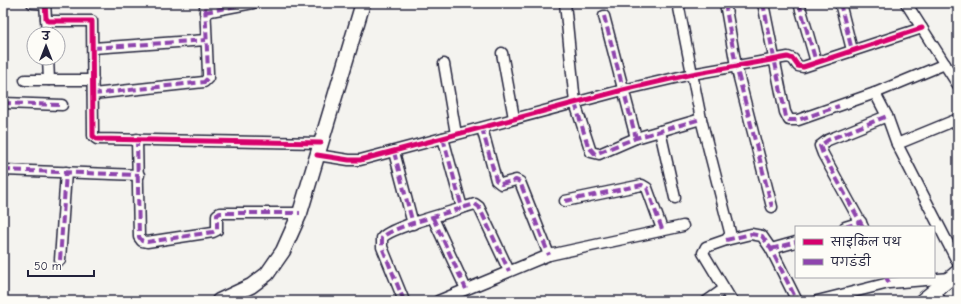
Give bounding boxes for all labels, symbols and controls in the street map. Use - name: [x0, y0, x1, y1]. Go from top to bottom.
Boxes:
- north arrow: [26, 26, 66, 66]
- text: उ: [41, 30, 51, 43]
- legend: [795, 226, 935, 278]
- text: साइकिल पथ: [830, 233, 902, 249]
- scale bar: [28, 252, 94, 278]
- text: पगडंडी: [830, 253, 872, 269]
- text: 50 m: [34, 259, 62, 273]

